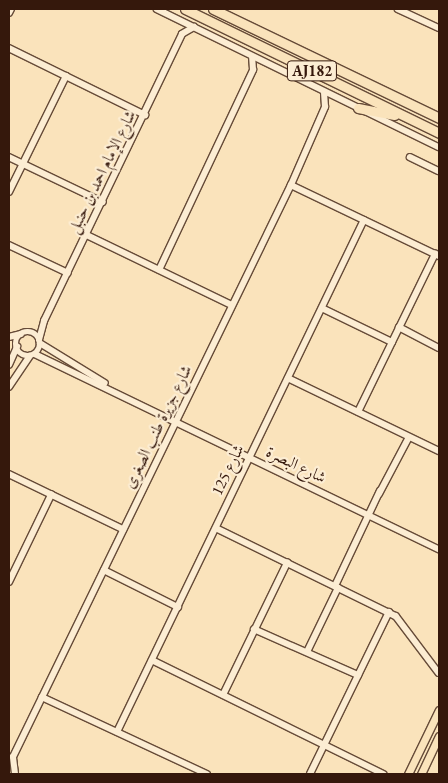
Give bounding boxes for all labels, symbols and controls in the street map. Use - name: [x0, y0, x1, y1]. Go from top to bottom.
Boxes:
- road number: AJ182: [286, 58, 338, 84]
- street label: شارع الإمام احمد بن حنبل: [64, 107, 140, 237]
- street label: شارع جزيرة طنب الصغرى: [120, 362, 196, 492]
- street label: شارع 125: [208, 442, 248, 498]
- street label: شارع البصرة: [263, 442, 329, 488]

